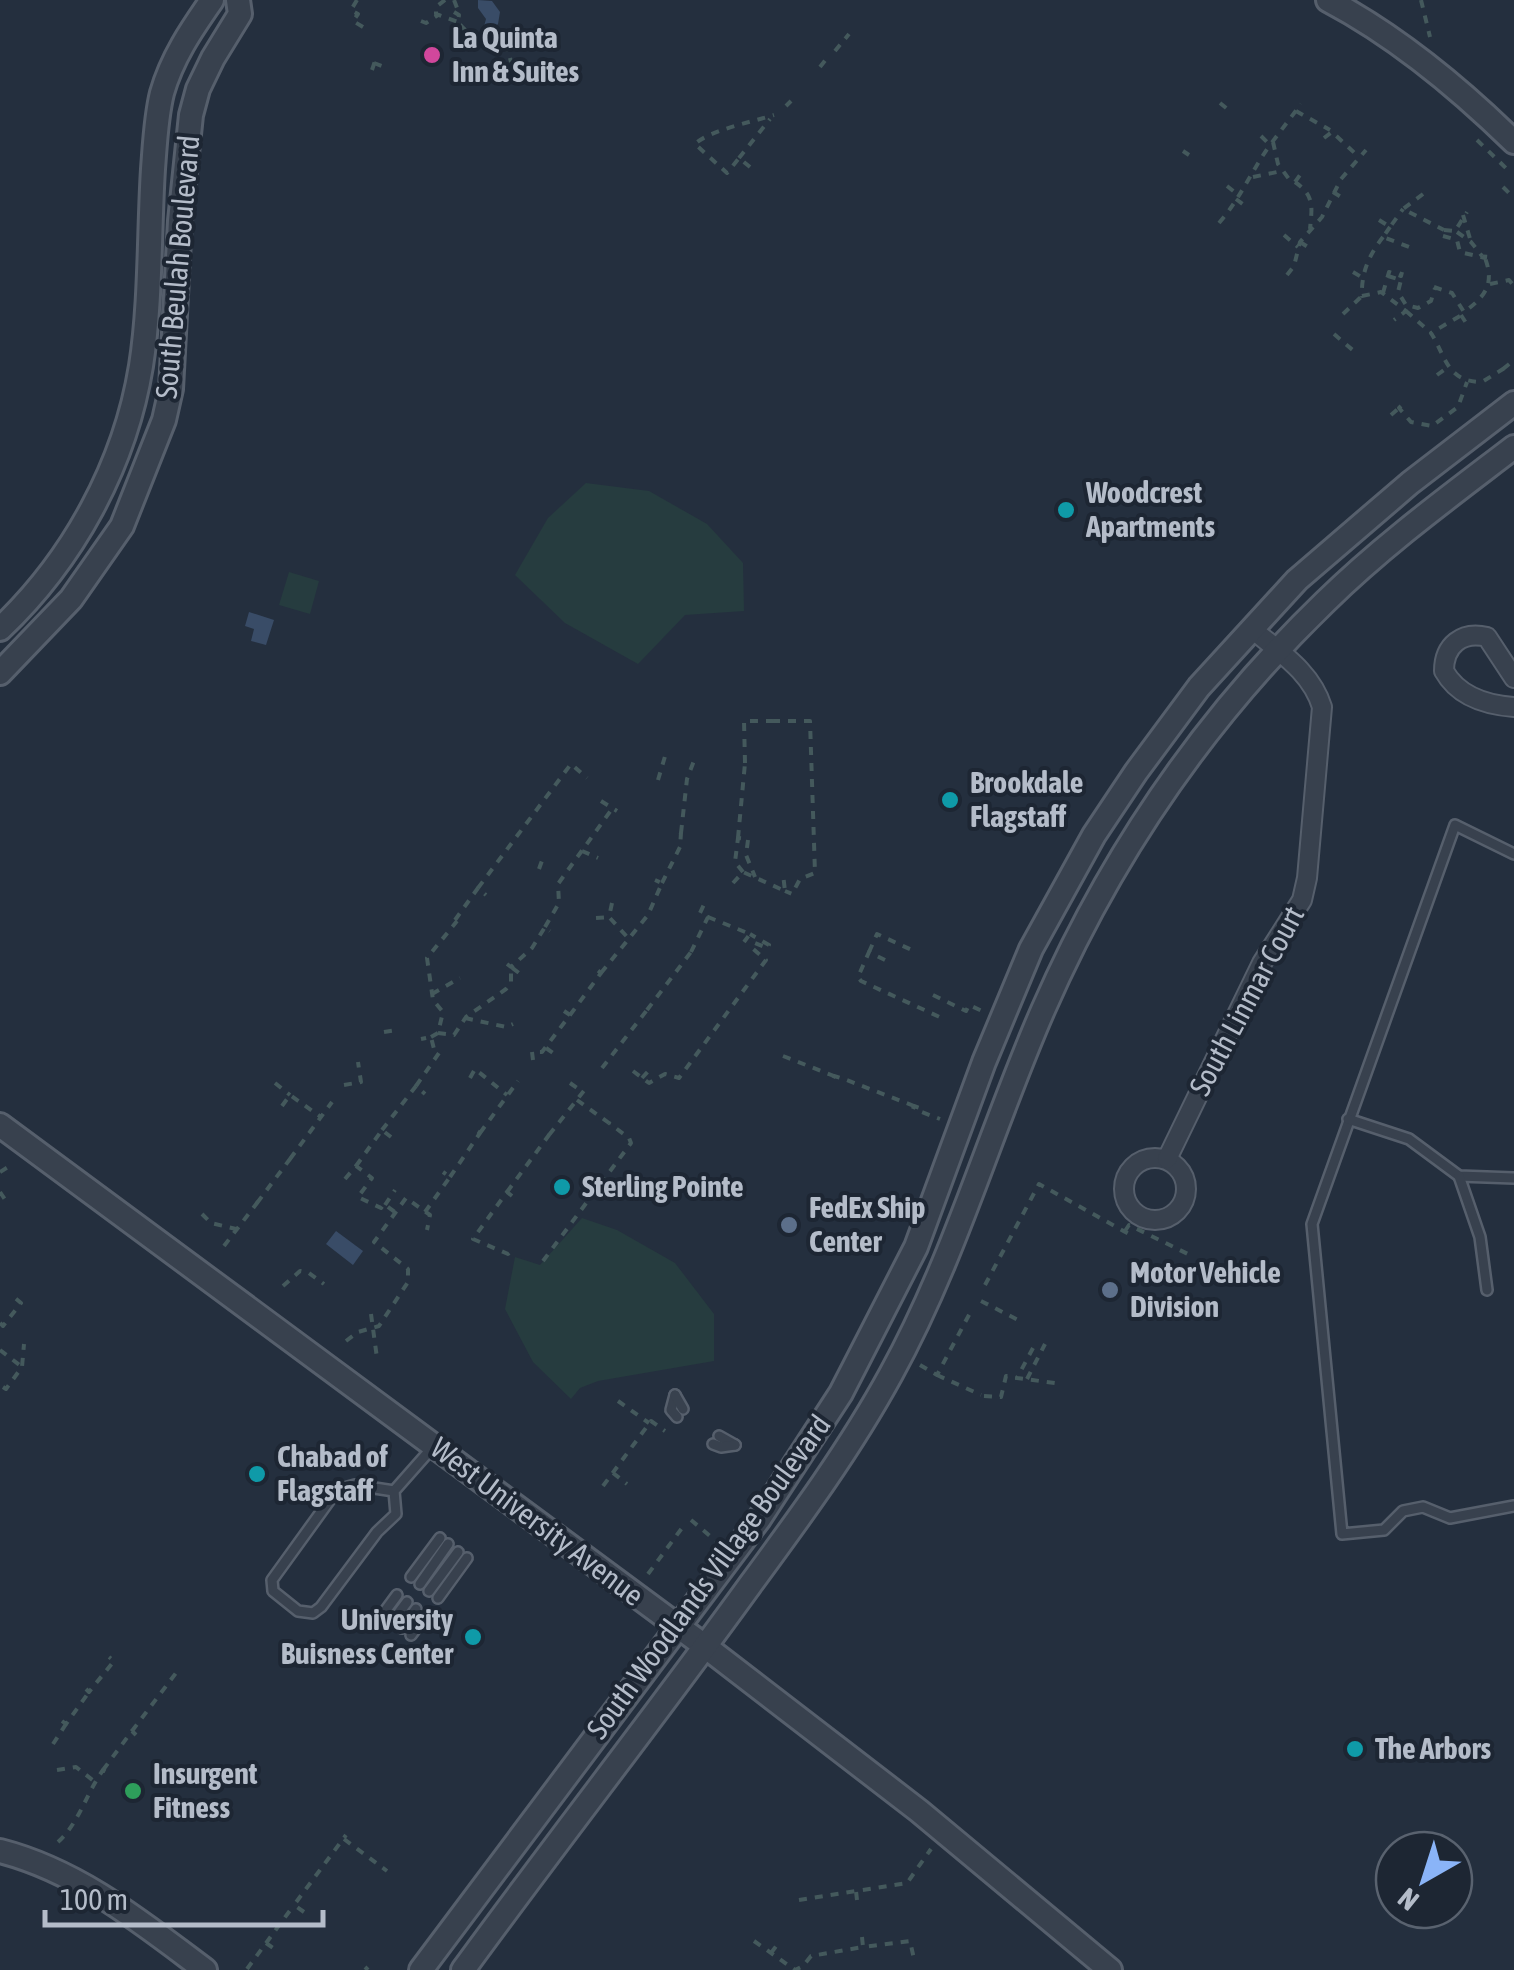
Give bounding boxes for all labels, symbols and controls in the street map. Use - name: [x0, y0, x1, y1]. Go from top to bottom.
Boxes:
- place label: La Quinta Inn & Suites: [452, 20, 580, 88]
- marker: La Quinta Inn & Suites: [421, 44, 443, 66]
- street label: South Beulah Boulevard: [149, 134, 205, 400]
- place label: Woodcrest Apartments: [1085, 475, 1215, 543]
- marker: Woodcrest Apartments: [1055, 499, 1077, 521]
- place label: Brookdale Flagstaff: [970, 765, 1083, 833]
- marker: Brookdale Flagstaff: [939, 789, 961, 811]
- street label: South Linmar Court: [1182, 900, 1310, 1101]
- place label: Sterling Pointe: [582, 1169, 744, 1203]
- marker: Sterling Pointe: [551, 1176, 573, 1198]
- place label: FedEx Ship Center: [809, 1190, 925, 1258]
- marker: FedEx Ship Center: [778, 1214, 800, 1236]
- place label: Motor Vehicle Division: [1130, 1255, 1281, 1323]
- marker: Motor Vehicle Division: [1099, 1279, 1121, 1301]
- street label: South Woodlands Village Boulevard: [579, 1408, 837, 1745]
- street label: West University Avenue: [425, 1430, 651, 1612]
- place label: Chabad of Flagstaff: [277, 1439, 389, 1507]
- marker: Chabad of Flagstaff: [246, 1463, 268, 1485]
- place label: University Buisness Center: [281, 1602, 454, 1670]
- marker: University Buisness Center: [462, 1626, 484, 1648]
- place label: The Arbors: [1375, 1731, 1492, 1765]
- marker: The Arbors: [1344, 1738, 1366, 1760]
- place label: Insurgent Fitness: [153, 1756, 258, 1824]
- marker: Insurgent Fitness: [122, 1780, 144, 1802]
- north arrow: [1374, 1830, 1474, 1930]
- scale bar: [45, 1865, 322, 1927]
- text: 100 m: [60, 1882, 128, 1916]
- text: N: [1392, 1882, 1425, 1917]

